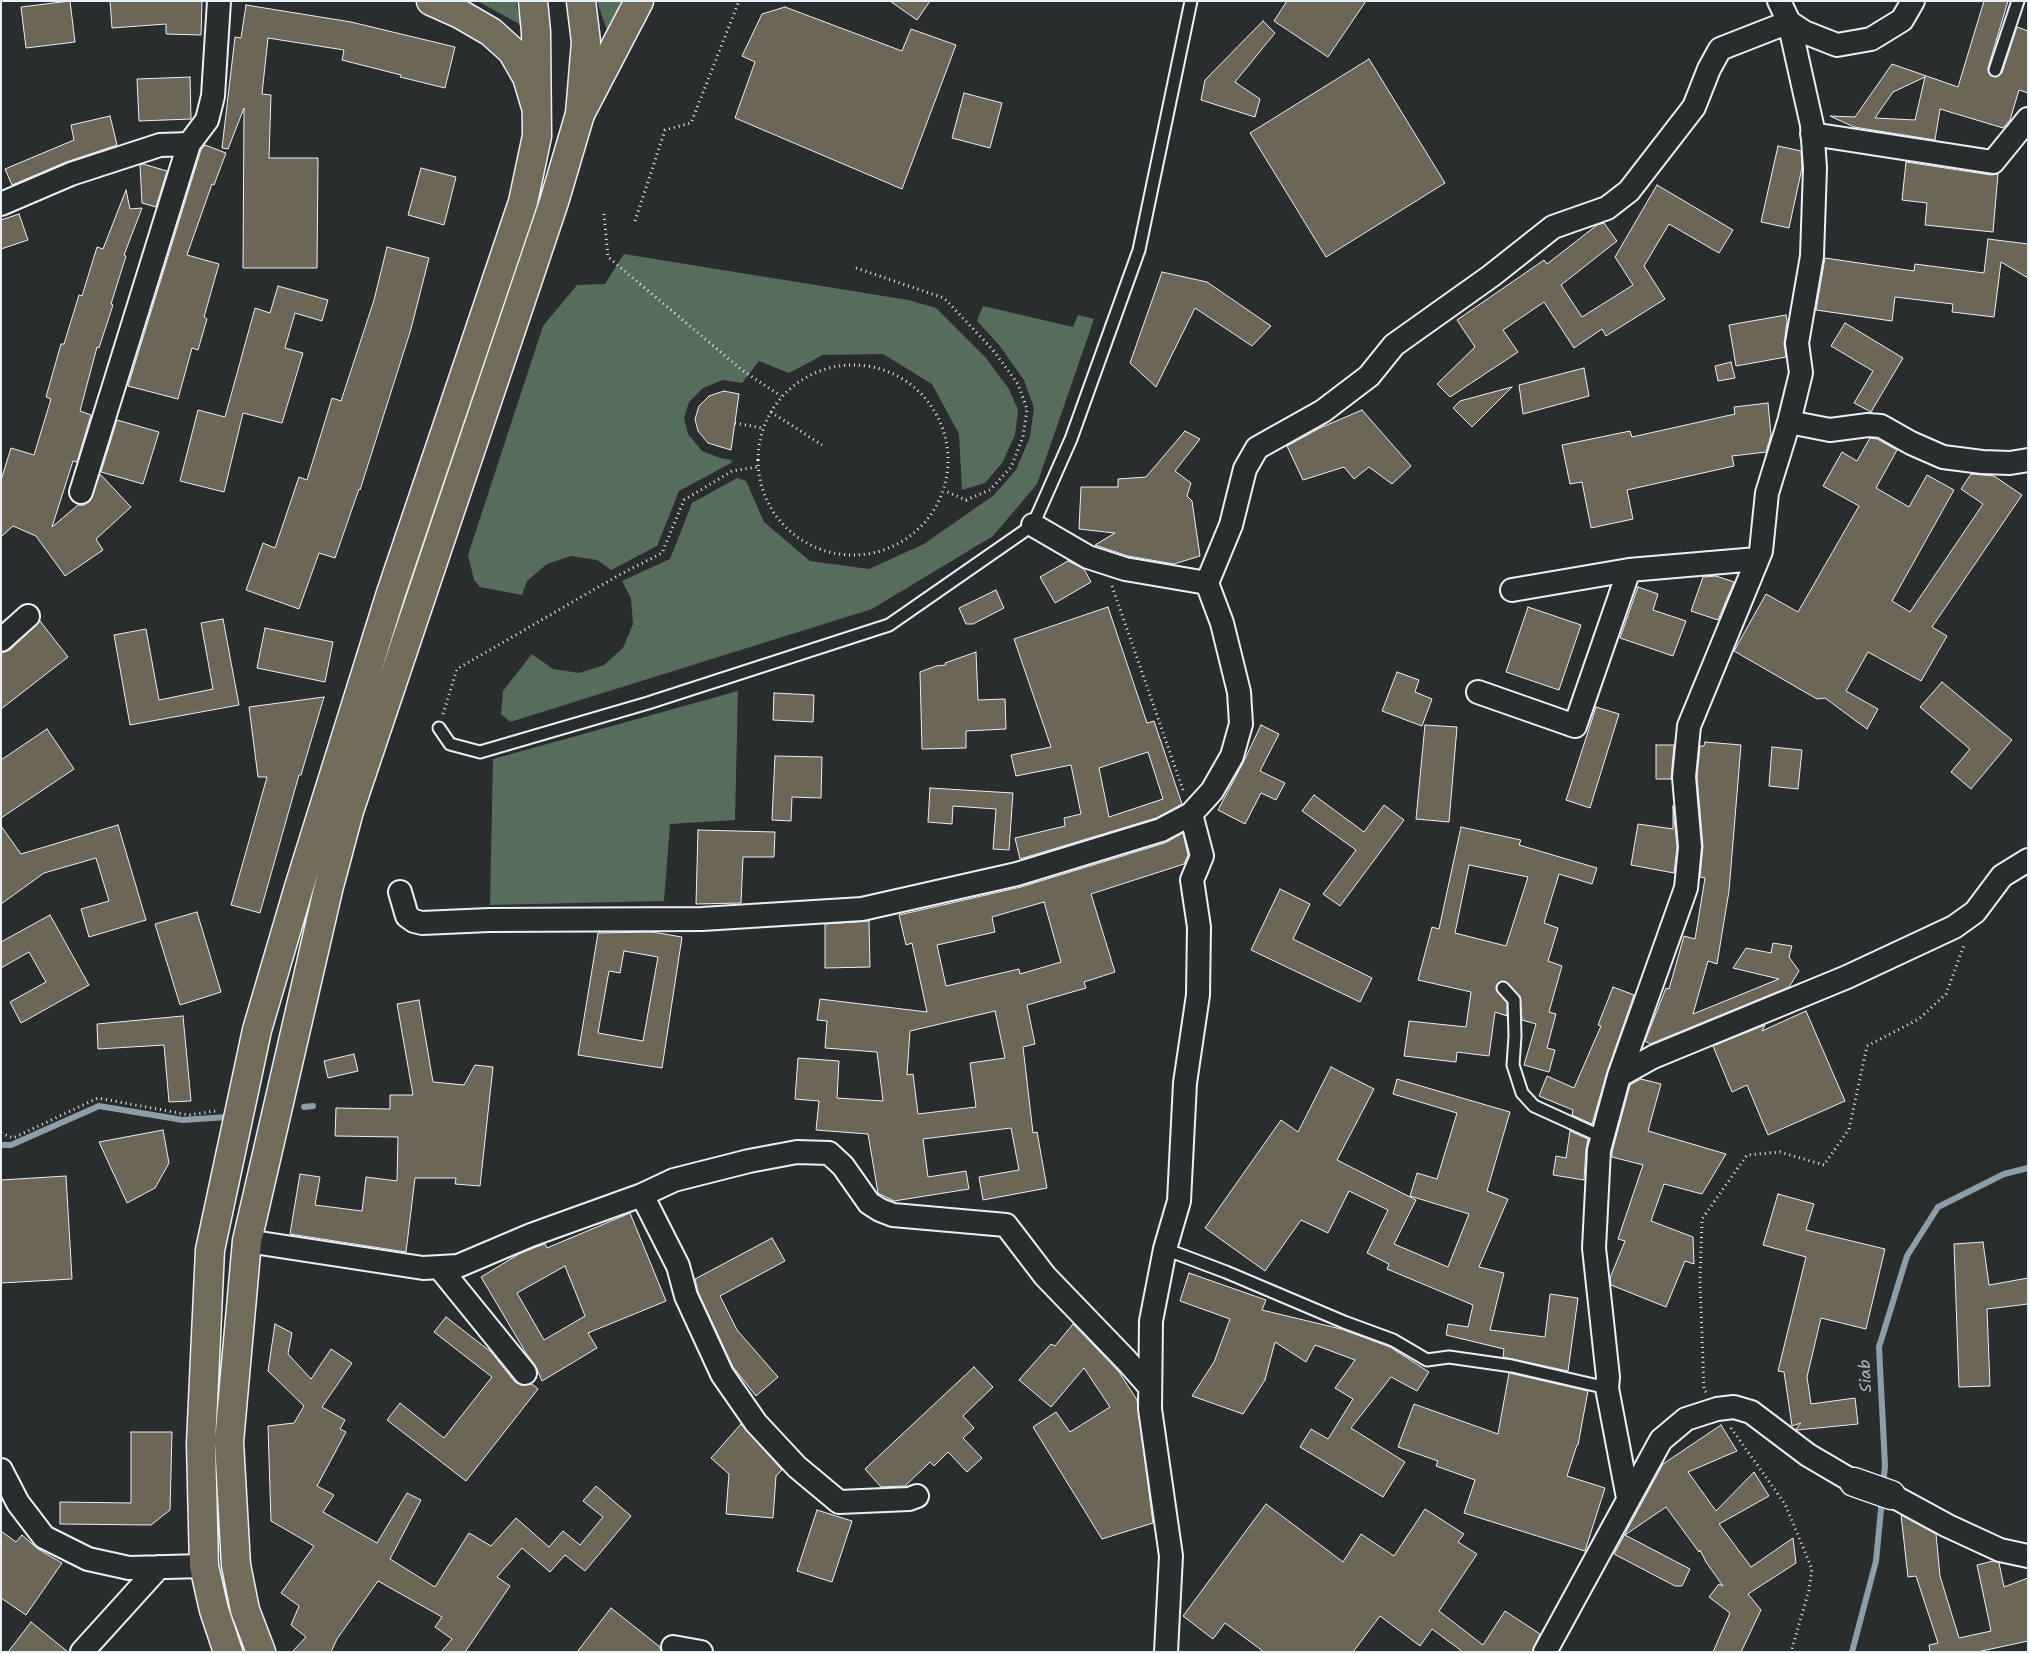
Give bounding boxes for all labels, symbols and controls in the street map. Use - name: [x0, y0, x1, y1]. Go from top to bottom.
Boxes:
- water label: Siab: [1856, 1359, 1876, 1393]

